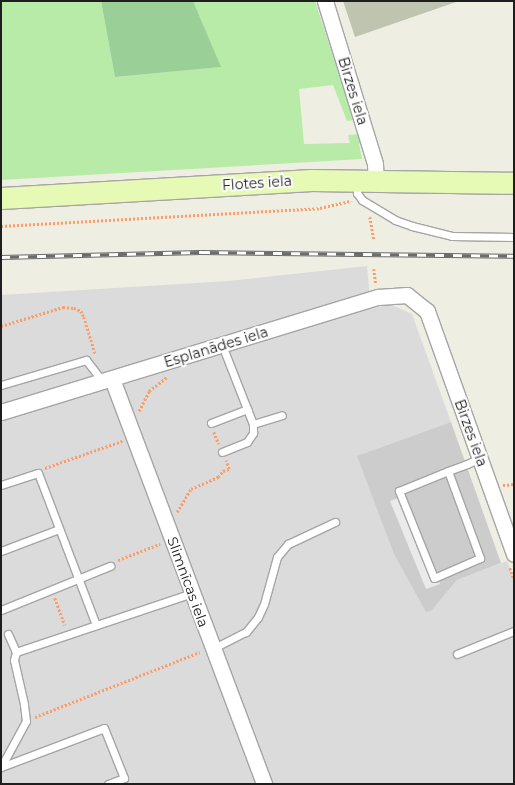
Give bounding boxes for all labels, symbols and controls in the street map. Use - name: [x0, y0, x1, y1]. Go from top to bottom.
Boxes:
- street label: Birzes iela: [335, 55, 371, 127]
- street label: Flotes iela: [221, 172, 293, 194]
- street label: Esplanādes iela: [162, 323, 270, 371]
- street label: Birzes iela: [451, 397, 491, 469]
- street label: Slimnīcas iela: [164, 534, 212, 630]

